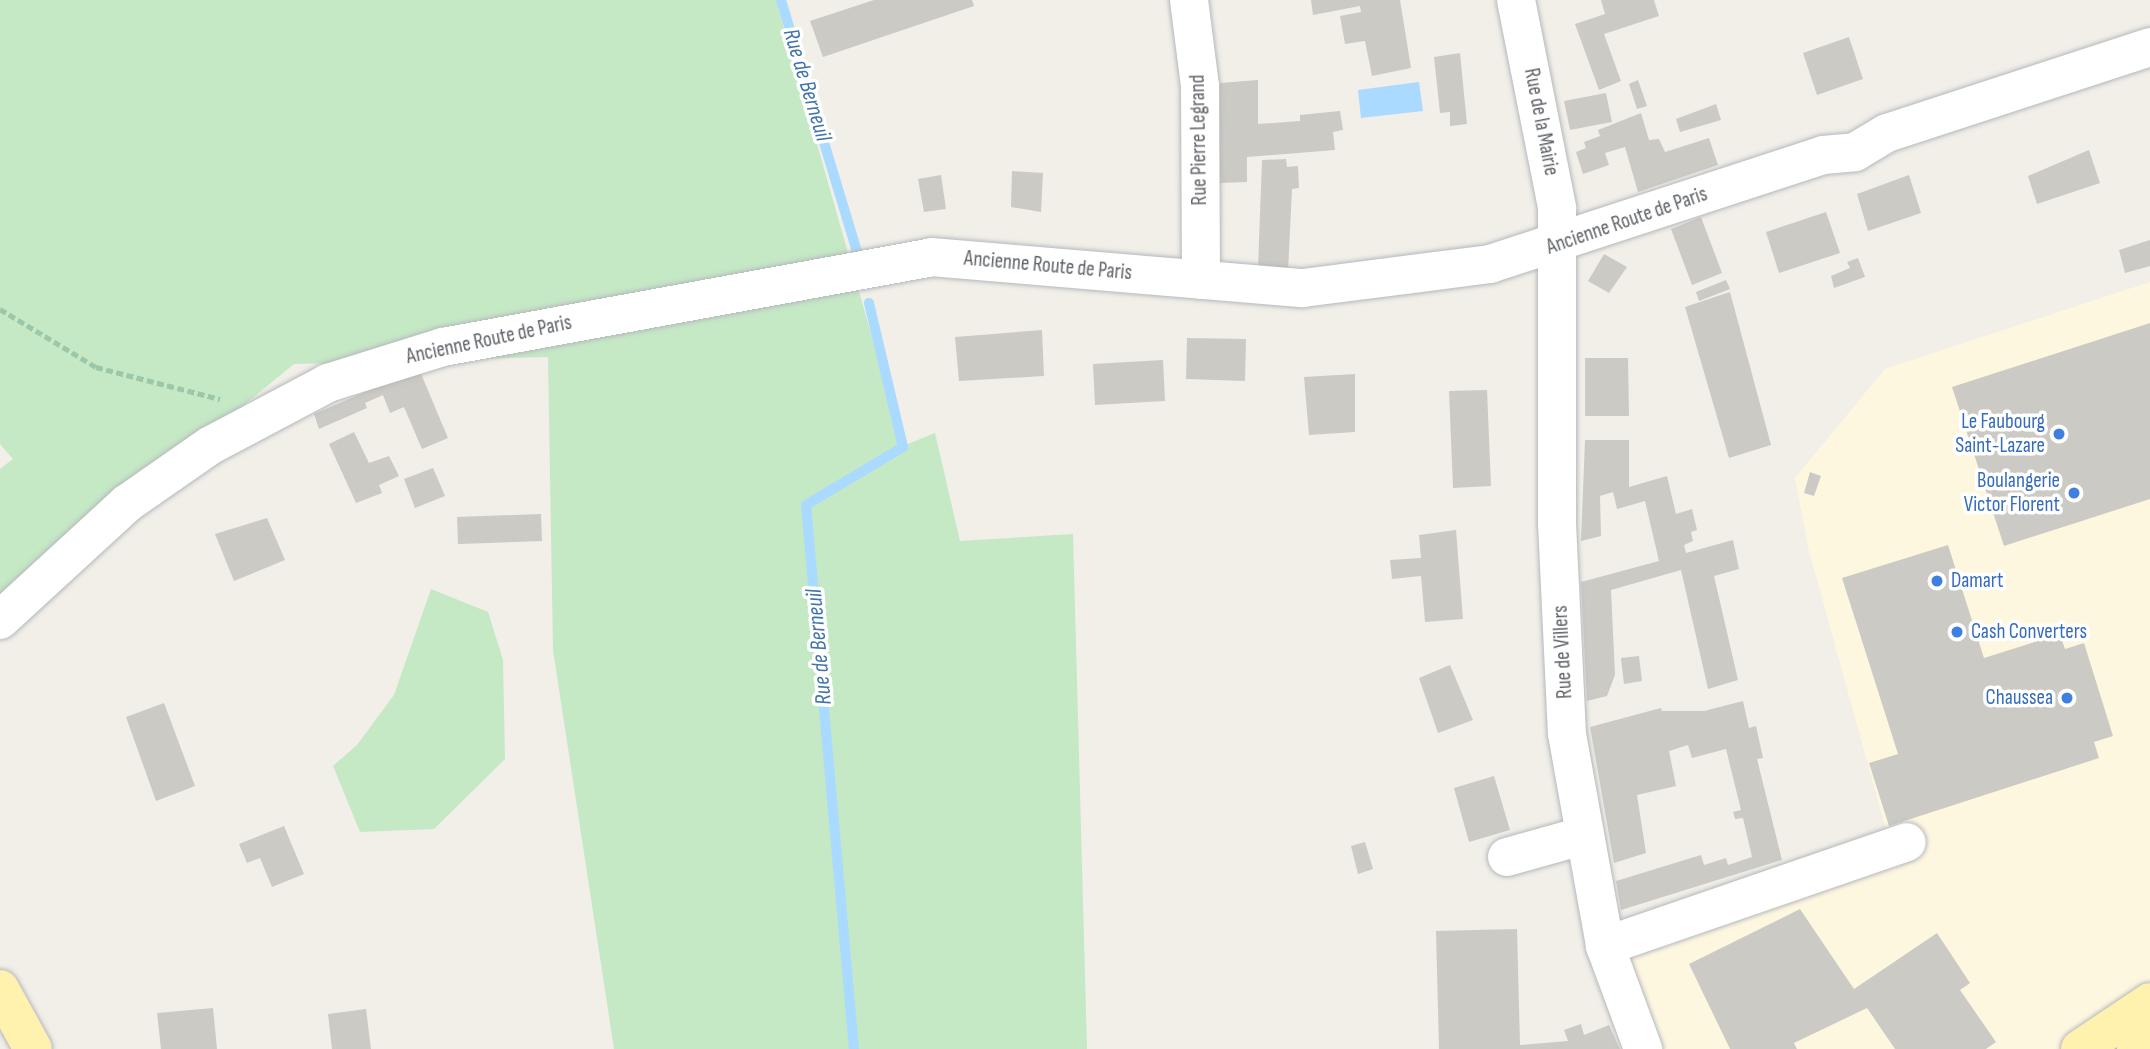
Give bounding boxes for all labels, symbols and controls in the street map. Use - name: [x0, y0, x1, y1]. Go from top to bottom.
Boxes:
- water label: Rue de Berneuil: [777, 25, 837, 145]
- street label: Rue de la Mairie: [1518, 66, 1564, 178]
- street label: Rue Pierre Legrand: [1185, 74, 1213, 206]
- street label: Ancienne Route de Paris: [1543, 182, 1711, 260]
- street label: Ancienne Route de Paris: [963, 246, 1133, 286]
- street label: Ancienne Route de Paris: [404, 310, 574, 370]
- place label: Le Faubourg Saint-Lazare: [1955, 409, 2045, 459]
- marker: Le Faubourg Saint-Lazare: [2051, 426, 2067, 442]
- place label: Boulangerie Victor Florent: [1964, 468, 2060, 518]
- marker: Boulangerie Victor Florent: [2066, 485, 2082, 501]
- place label: Damart: [1951, 568, 2004, 594]
- marker: Damart: [1929, 573, 1945, 589]
- water label: Rue de Berneuil: [800, 588, 838, 706]
- street label: Rue de Villers: [1548, 605, 1578, 699]
- place label: Cash Converters: [1971, 619, 2087, 645]
- marker: Cash Converters: [1949, 624, 1965, 640]
- place label: Chaussea: [1986, 685, 2053, 711]
- marker: Chaussea: [2059, 690, 2075, 706]

